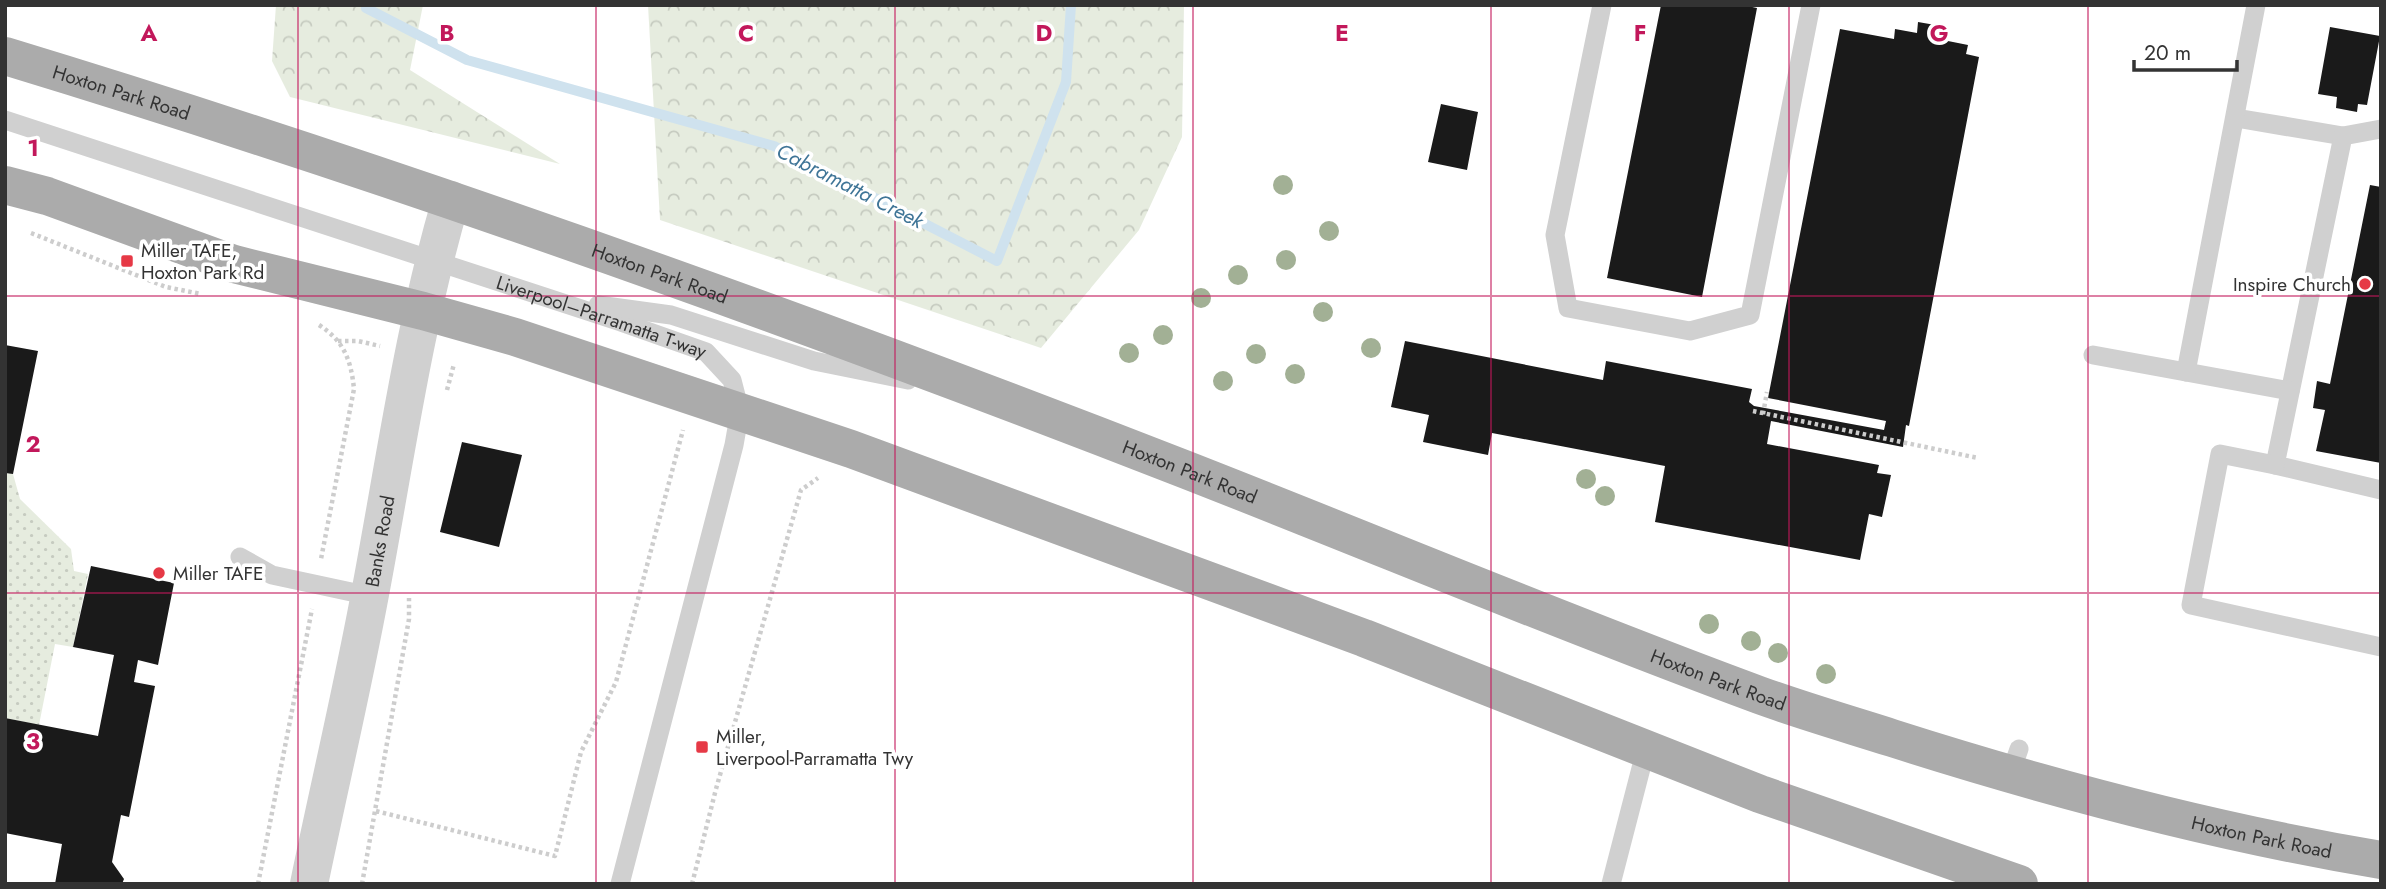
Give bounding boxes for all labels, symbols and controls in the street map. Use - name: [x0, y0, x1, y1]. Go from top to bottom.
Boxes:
- text: A: [140, 16, 158, 50]
- text: B: [439, 16, 455, 50]
- text: C: [738, 16, 754, 50]
- text: D: [1036, 16, 1053, 50]
- text: E: [1335, 16, 1349, 50]
- text: F: [1634, 16, 1646, 50]
- text: G: [1930, 16, 1948, 50]
- scale bar: [2134, 28, 2237, 72]
- text: 20 m: [2144, 38, 2191, 68]
- street label: Hoxton Park Road: [49, 58, 194, 127]
- text: 1: [27, 131, 39, 165]
- water label: Cabramatta Creek: [771, 136, 930, 237]
- place label: Miller TAFE, Hoxton Park Rd: [141, 237, 264, 286]
- street label: Hoxton Park Road: [588, 237, 732, 310]
- marker: Miller TAFE, Hoxton Park Rd: [119, 253, 135, 269]
- street label: Liverpool–Parramatta T-way: [493, 269, 711, 365]
- place label: Inspire Church: [2233, 271, 2351, 298]
- marker: Inspire Church: [2357, 276, 2373, 292]
- text: 2: [25, 427, 41, 461]
- street label: Hoxton Park Road: [1119, 433, 1261, 510]
- street label: Banks Road: [358, 493, 401, 589]
- place label: Miller TAFE: [173, 560, 264, 587]
- marker: Miller TAFE: [151, 565, 167, 581]
- street label: Hoxton Park Road: [1647, 642, 1790, 717]
- place label: Miller, Liverpool-Parramatta Twy: [716, 723, 914, 772]
- text: 3: [26, 724, 40, 758]
- marker: Miller, Liverpool-Parramatta Twy: [694, 739, 710, 755]
- street label: Hoxton Park Road: [2189, 809, 2334, 865]

